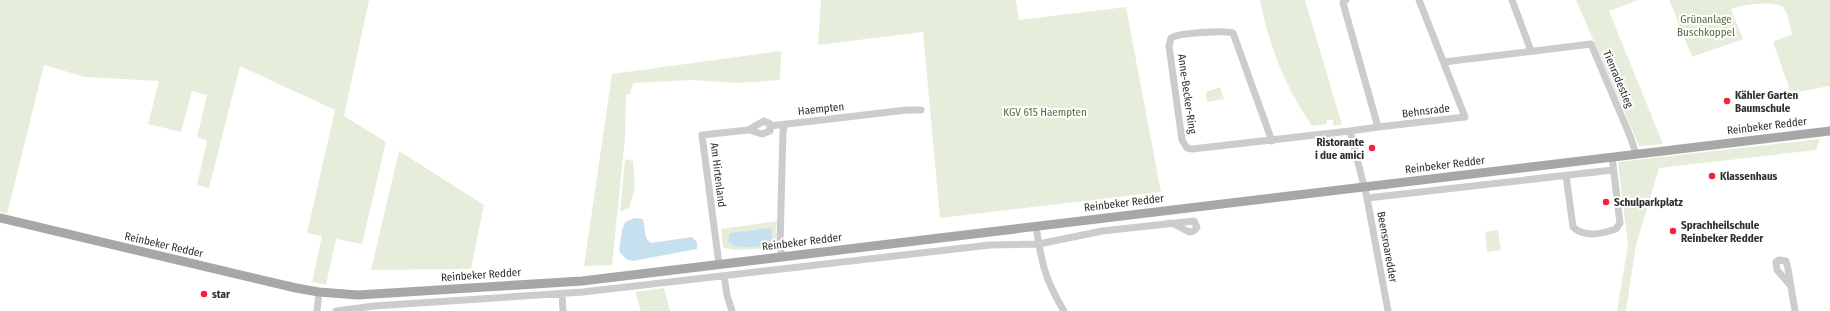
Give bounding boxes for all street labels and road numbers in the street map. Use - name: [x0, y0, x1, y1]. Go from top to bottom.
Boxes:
- street label: Tienradestieg: [1600, 48, 1636, 110]
- street label: Anne-Becker-Ring: [1175, 53, 1199, 136]
- street label: Haempten: [797, 100, 845, 118]
- street label: Behnsrade: [1401, 102, 1451, 120]
- street label: Reinbeker Redder: [1726, 115, 1808, 137]
- street label: Am Hirtenland: [708, 142, 728, 208]
- street label: Reinbeker Redder: [1404, 154, 1486, 176]
- street label: Reinbeker Redder: [1083, 192, 1165, 214]
- street label: Beensroaredder: [1374, 210, 1400, 284]
- street label: Reinbeker Redder: [123, 230, 205, 260]
- street label: Reinbeker Redder: [761, 231, 843, 253]
- street label: Reinbeker Redder: [440, 266, 522, 284]

